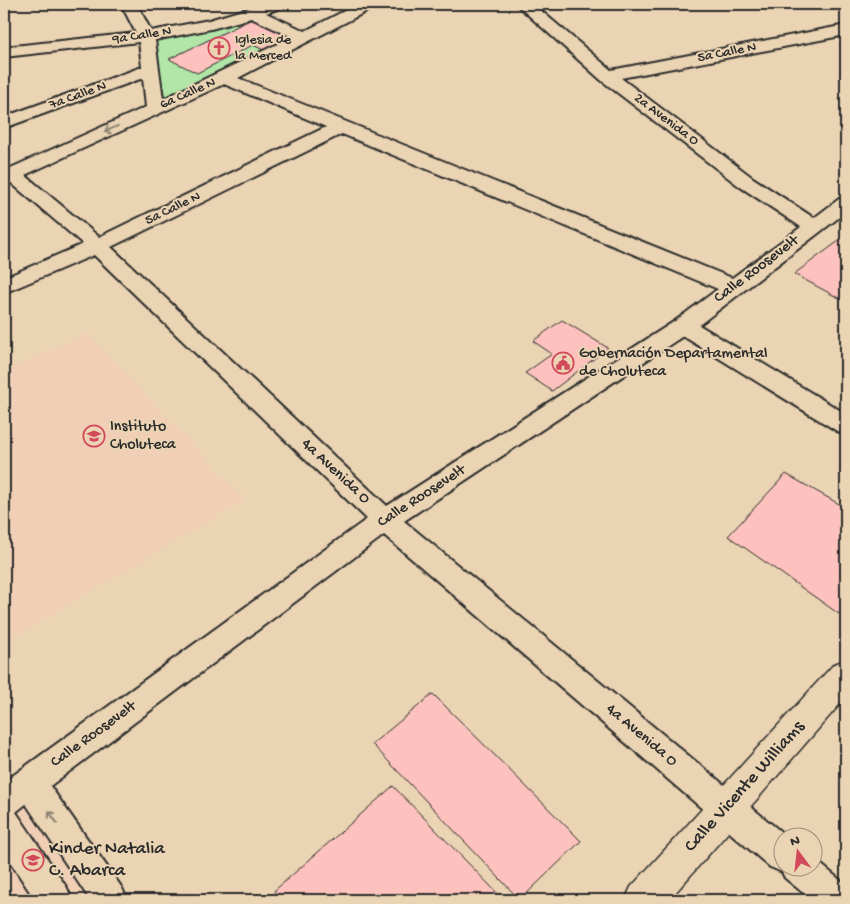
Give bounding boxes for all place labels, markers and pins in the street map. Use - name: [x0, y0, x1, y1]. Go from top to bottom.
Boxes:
- place label: Iglesia de la Merced: [235, 32, 293, 65]
- church icon: Iglesia de la Merced: [207, 36, 231, 60]
- place label: Gobernación Departamental de Choluteca: [579, 345, 768, 382]
- public building icon: Gobernación Departamental de Choluteca: [551, 351, 575, 375]
- place label: Instituto Choluteca: [110, 418, 177, 455]
- school or university icon: Instituto Choluteca: [82, 424, 106, 448]
- place label: Kinder Natalia C. Abarca: [49, 838, 166, 883]
- school or university icon: Kinder Natalia C. Abarca: [21, 848, 45, 872]

